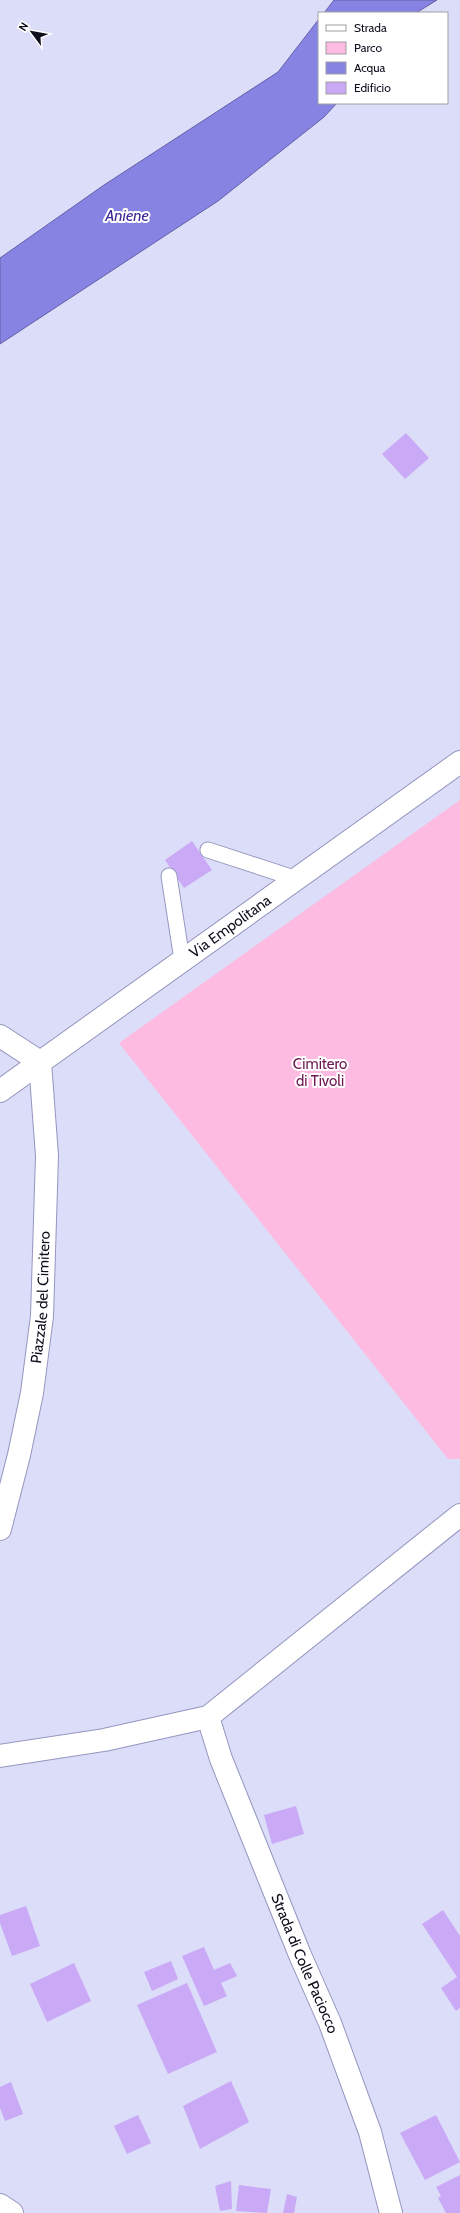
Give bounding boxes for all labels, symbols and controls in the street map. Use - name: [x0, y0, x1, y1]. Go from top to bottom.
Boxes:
- north arrow: [12, 12, 52, 52]
- legend: [318, 12, 448, 104]
- text: N: [16, 20, 32, 34]
- text: Strada: [354, 20, 387, 35]
- text: Parco: [354, 40, 382, 55]
- text: Acqua: [354, 60, 386, 75]
- text: Edificio: [354, 80, 391, 95]
- water label: Aniene: [104, 206, 149, 225]
- street label: Via Empolitana: [186, 891, 275, 962]
- park label: Cimitero di Tivoli: [293, 1055, 347, 1090]
- street label: Piazzale del Cimitero: [27, 1231, 54, 1364]
- street label: Strada di Colle Paciocco: [267, 1891, 342, 2036]

